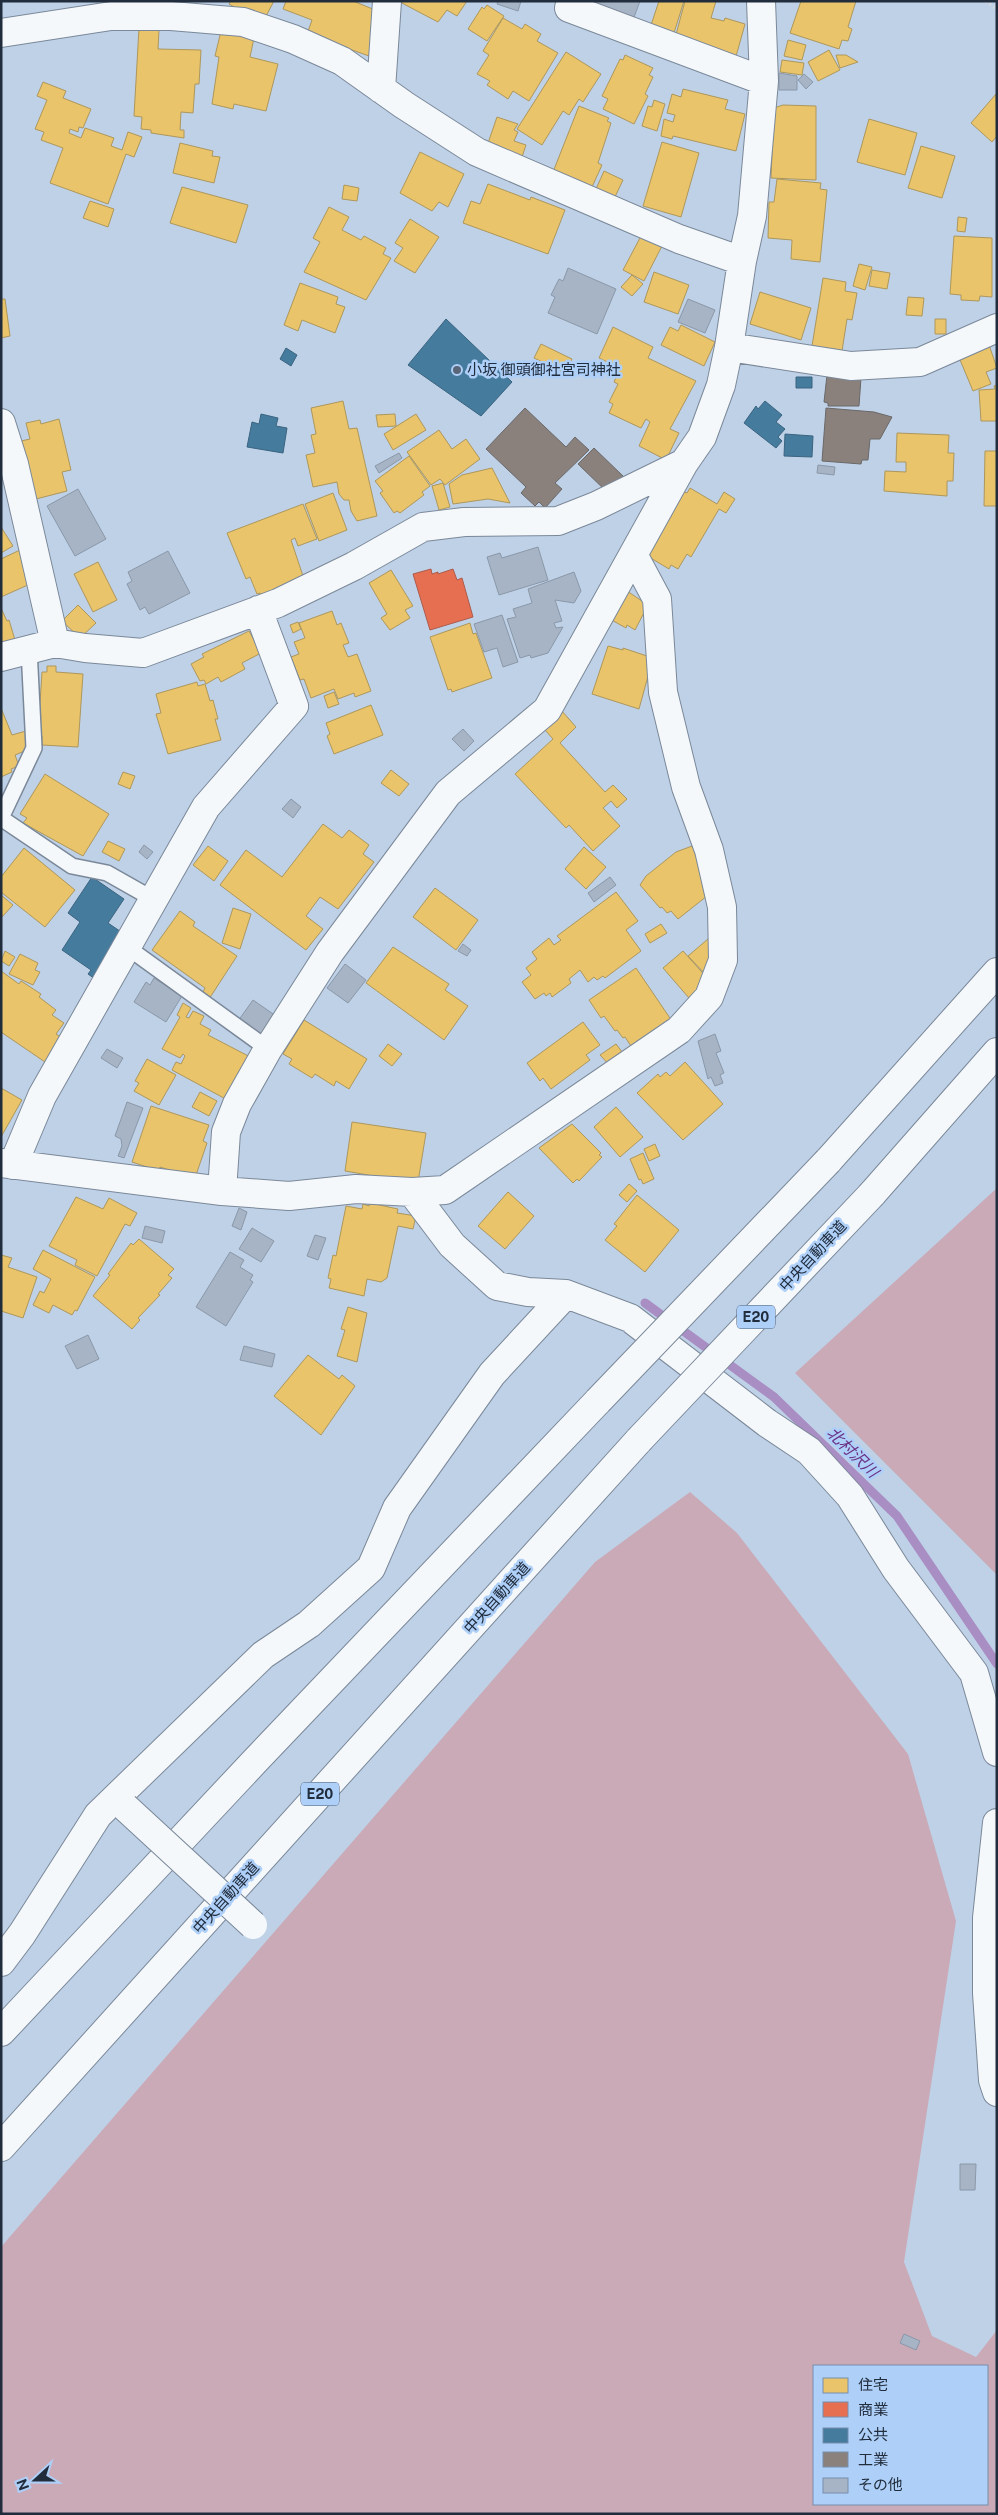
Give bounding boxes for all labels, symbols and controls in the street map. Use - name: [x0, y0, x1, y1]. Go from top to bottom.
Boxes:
- place label: 小坂 御頭御社宮司神社: [467, 361, 621, 378]
- marker: 小坂 御頭御社宮司神社: [451, 364, 463, 376]
- street label: 中央自動車道: [776, 1217, 850, 1294]
- road number: E20: [737, 1305, 775, 1328]
- water label: 北村沢川: [823, 1423, 884, 1483]
- street label: 中央自動車道: [460, 1559, 533, 1637]
- road number: E20: [301, 1782, 339, 1806]
- street label: 中央自動車道: [189, 1859, 262, 1937]
- legend: [813, 2365, 988, 2505]
- text: 住宅: [858, 2376, 888, 2393]
- text: 商業: [858, 2401, 888, 2418]
- text: 公共: [858, 2426, 888, 2443]
- text: 工業: [858, 2451, 888, 2468]
- north arrow: [10, 2455, 60, 2505]
- text: その他: [858, 2476, 903, 2493]
- text: N: [13, 2477, 32, 2493]

